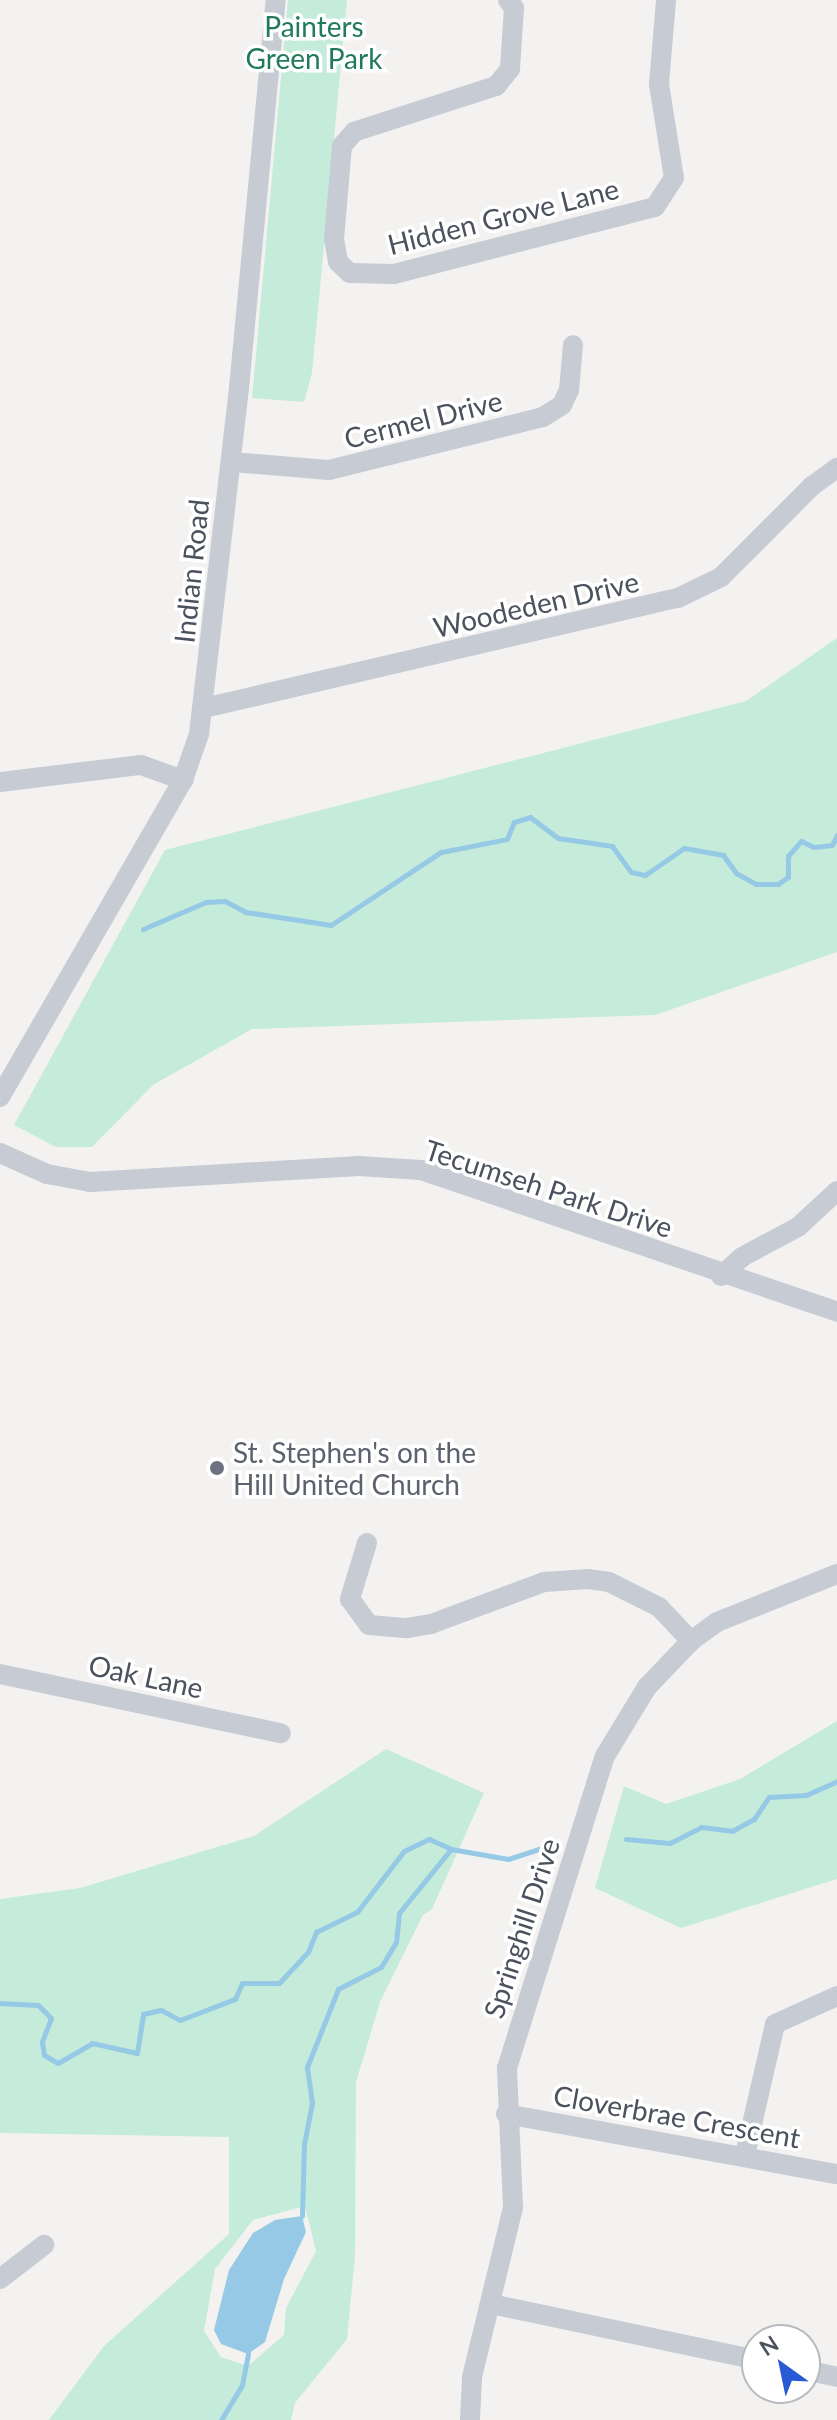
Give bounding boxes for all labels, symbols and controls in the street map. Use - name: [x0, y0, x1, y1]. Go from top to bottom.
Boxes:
- park label: Painters Green Park: [246, 9, 382, 75]
- street label: Hidden Grove Lane: [384, 171, 622, 261]
- street label: Cermel Drive: [340, 383, 506, 455]
- street label: Indian Road: [167, 497, 215, 645]
- street label: Woodeden Drive: [430, 564, 642, 644]
- street label: Tecumseh Park Drive: [421, 1132, 677, 1244]
- place label: St. Stephen's on the Hill United Church: [233, 1435, 476, 1501]
- marker: St. Stephen's on the Hill United Church: [208, 1459, 226, 1477]
- street label: Oak Lane: [86, 1648, 206, 1704]
- street label: Springhill Drive: [476, 1834, 566, 2022]
- street label: Cloverbrae Crescent: [551, 2078, 803, 2154]
- north arrow: [741, 2324, 821, 2404]
- text: N: [754, 2329, 783, 2361]

